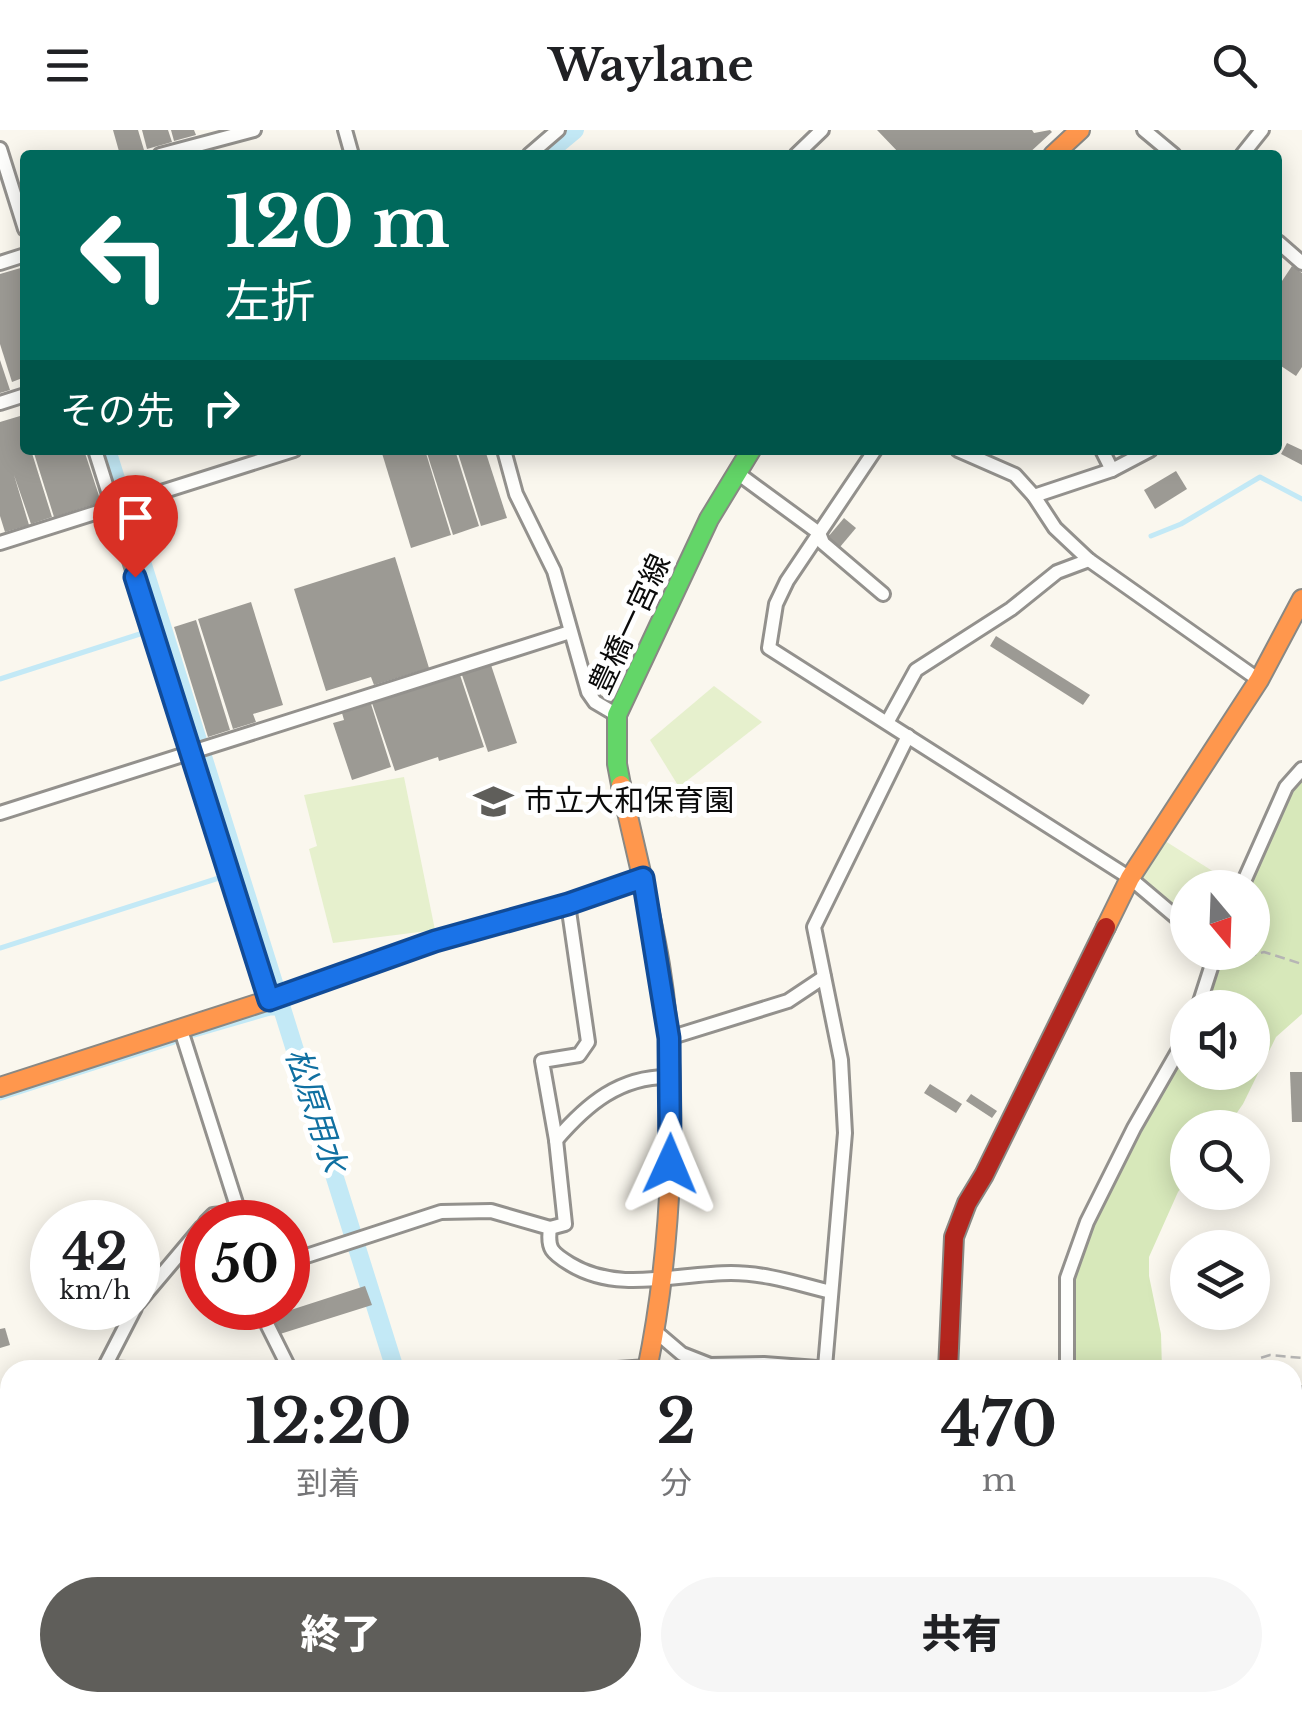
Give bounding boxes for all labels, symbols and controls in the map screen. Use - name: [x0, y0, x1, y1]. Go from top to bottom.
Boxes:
- text: Waylane: [548, 37, 754, 93]
- icon: menu: [40, 38, 95, 93]
- icon: search: [1207, 38, 1262, 93]
- text: 120 m: [225, 179, 450, 266]
- icon: left: [60, 190, 190, 320]
- text: 左折: [225, 273, 315, 329]
- icon: right: [194, 380, 249, 435]
- text: その先: [60, 387, 174, 434]
- pin: [93, 475, 178, 578]
- icon: arrive: [108, 490, 163, 545]
- street label: 豊橋一宮線: [581, 548, 678, 700]
- school or university icon: 市立大和保育園: [473, 780, 515, 822]
- place label: 市立大和保育園: [524, 782, 734, 819]
- north arrow: [1170, 870, 1270, 970]
- map controls: [1170, 870, 1270, 1330]
- button: sound: [1170, 990, 1270, 1090]
- water label: 松原用水: [277, 1043, 356, 1180]
- button: search: [1170, 1110, 1270, 1210]
- position arrow: [618, 1112, 722, 1216]
- speed limit sign: 50: [180, 1200, 310, 1330]
- text: 42: [62, 1221, 128, 1284]
- button: layers: [1170, 1230, 1270, 1330]
- text: km/h: [60, 1275, 130, 1306]
- text: 12:20: [245, 1385, 412, 1459]
- text: 2: [657, 1385, 696, 1459]
- text: 470: [941, 1388, 1057, 1462]
- text: m: [982, 1460, 1016, 1500]
- text: 到着: [296, 1463, 360, 1503]
- text: 分: [660, 1463, 692, 1503]
- button: 終了: [40, 1577, 641, 1692]
- button: 共有: [661, 1577, 1262, 1692]

